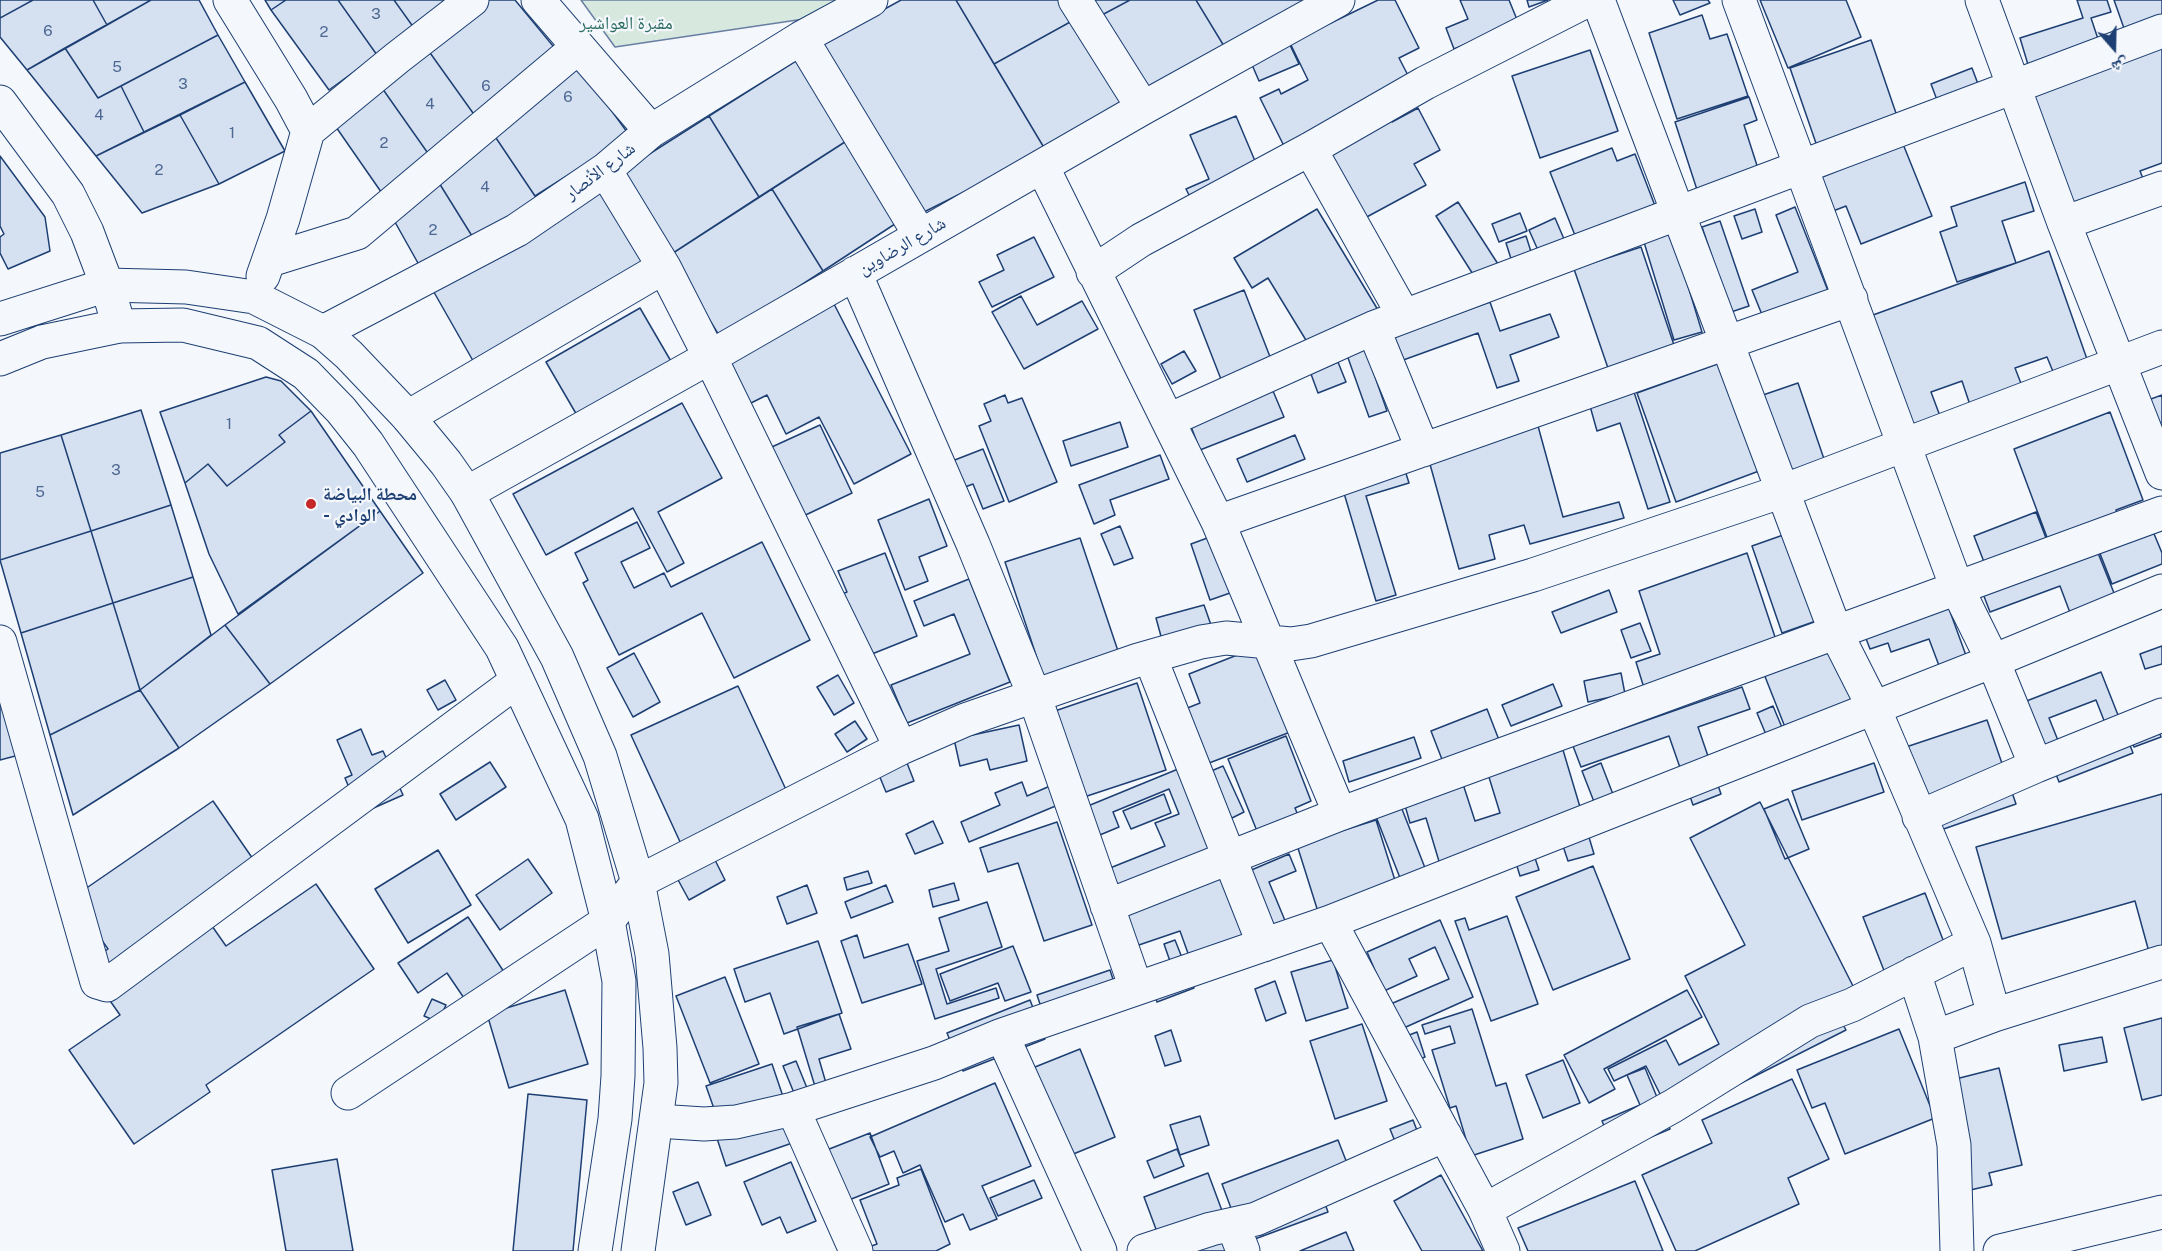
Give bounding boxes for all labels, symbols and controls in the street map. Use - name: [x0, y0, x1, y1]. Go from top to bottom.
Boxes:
- house number: 3: [371, 5, 381, 23]
- park label: مقبرة العواشير: [579, 12, 673, 34]
- north arrow: [2084, 18, 2144, 78]
- house number: 6: [43, 22, 53, 40]
- house number: 2: [320, 23, 328, 41]
- text: ش: [2109, 54, 2132, 77]
- house number: 5: [112, 58, 122, 76]
- house number: 3: [178, 75, 188, 93]
- house number: 6: [481, 77, 491, 95]
- house number: 6: [563, 88, 573, 106]
- house number: 4: [425, 95, 435, 113]
- house number: 4: [94, 106, 104, 124]
- house number: 1: [229, 124, 235, 142]
- house number: 2: [380, 134, 388, 152]
- street label: شارع الأنصار: [560, 138, 640, 204]
- house number: 2: [155, 161, 163, 179]
- house number: 4: [480, 178, 490, 196]
- street label: شارع الرضاوين: [854, 212, 950, 280]
- house number: 2: [429, 221, 437, 239]
- house number: 1: [226, 415, 232, 433]
- house number: 3: [111, 461, 121, 479]
- house number: 5: [35, 483, 45, 501]
- place label: محطة البياضة - الوادي: [323, 483, 417, 526]
- marker: محطة البياضة - الوادي: [304, 497, 318, 511]

